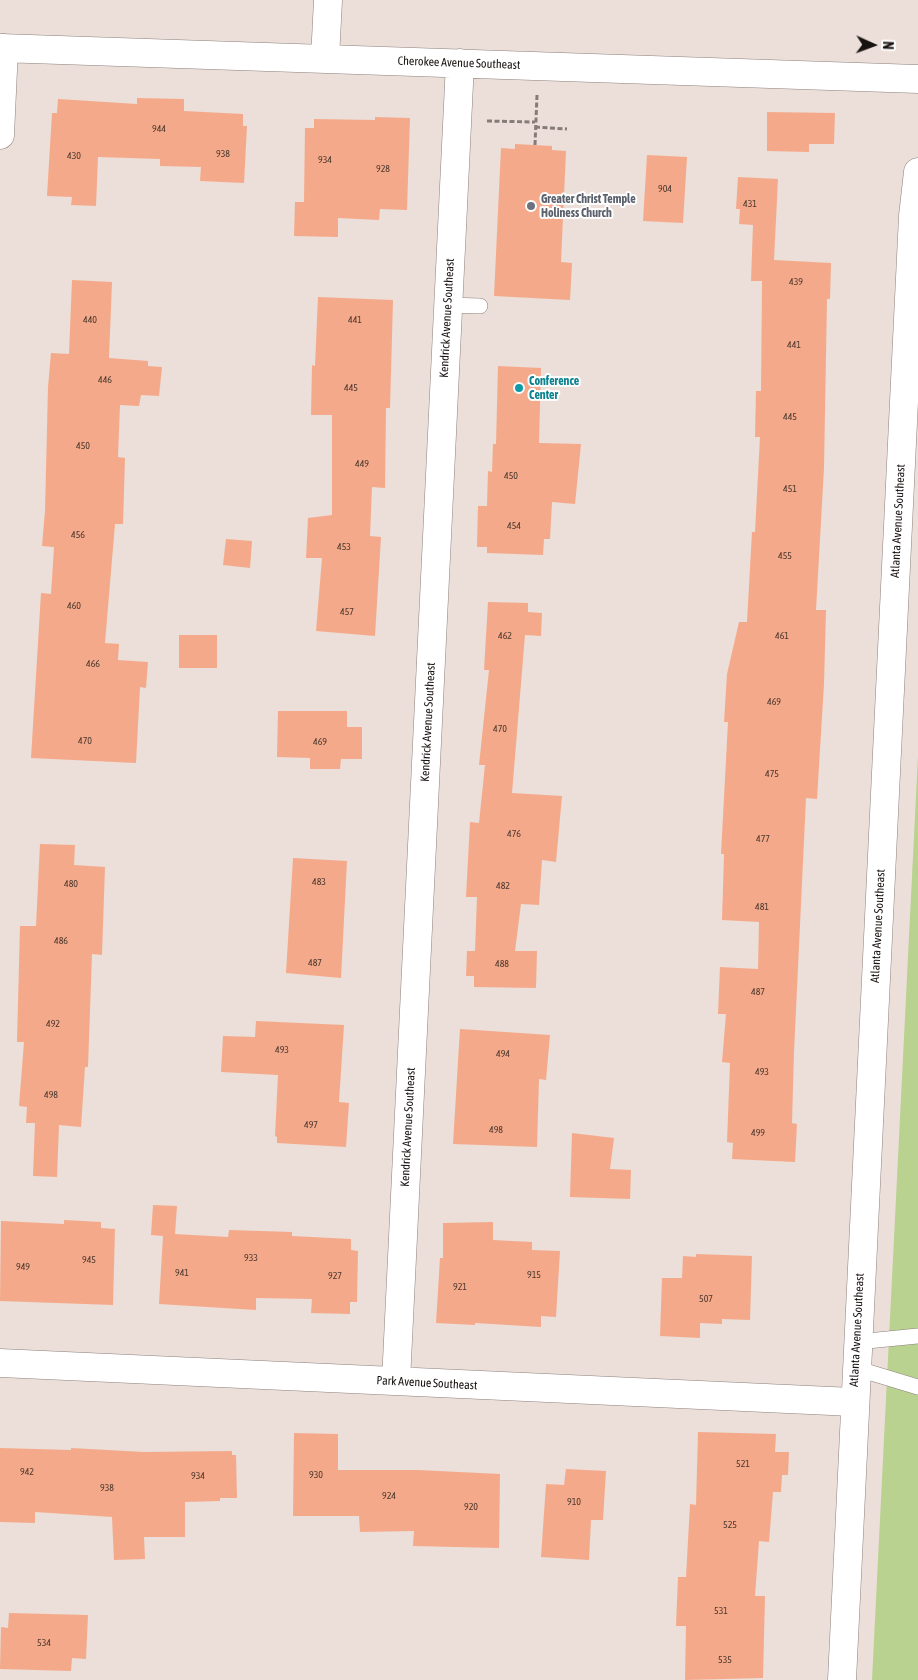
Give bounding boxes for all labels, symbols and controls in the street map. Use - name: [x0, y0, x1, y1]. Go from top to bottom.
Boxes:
- north arrow: [848, 20, 898, 70]
- text: N: [880, 41, 896, 50]
- street label: Cherokee Avenue Southeast: [397, 54, 521, 72]
- house number: 944: [152, 123, 166, 135]
- house number: 938: [216, 148, 230, 160]
- house number: 430: [67, 150, 81, 162]
- house number: 934: [318, 154, 332, 166]
- house number: 928: [376, 163, 390, 175]
- house number: 904: [658, 183, 672, 195]
- place label: Greater Christ Temple Holiness Church: [541, 192, 636, 220]
- house number: 431: [743, 198, 757, 210]
- marker: Greater Christ Temple Holiness Church: [525, 200, 537, 212]
- street label: Kendrick Avenue Southeast: [437, 258, 457, 378]
- house number: 439: [789, 276, 803, 288]
- house number: 440: [83, 314, 97, 326]
- house number: 441: [348, 314, 362, 326]
- house number: 441: [787, 339, 801, 351]
- house number: 446: [98, 374, 112, 386]
- place label: Conference Center: [529, 374, 579, 402]
- house number: 445: [344, 382, 358, 394]
- marker: Conference Center: [513, 382, 525, 394]
- house number: 445: [783, 411, 797, 423]
- house number: 450: [76, 440, 90, 452]
- house number: 449: [355, 458, 369, 470]
- street label: Atlanta Avenue Southeast: [888, 464, 908, 578]
- house number: 450: [504, 470, 518, 482]
- house number: 451: [783, 483, 797, 495]
- house number: 454: [507, 520, 521, 532]
- house number: 456: [71, 529, 85, 541]
- house number: 453: [337, 541, 351, 553]
- house number: 455: [778, 550, 792, 562]
- house number: 460: [67, 600, 81, 612]
- house number: 457: [340, 606, 354, 618]
- house number: 462: [498, 630, 512, 642]
- house number: 461: [775, 630, 789, 642]
- house number: 466: [86, 658, 100, 670]
- street label: Kendrick Avenue Southeast: [418, 662, 438, 782]
- house number: 469: [767, 696, 781, 708]
- house number: 470: [493, 723, 507, 735]
- house number: 470: [78, 735, 92, 747]
- house number: 469: [313, 736, 327, 748]
- house number: 475: [765, 768, 779, 780]
- house number: 476: [507, 828, 521, 840]
- house number: 477: [756, 833, 770, 845]
- street label: Atlanta Avenue Southeast: [868, 869, 888, 983]
- house number: 483: [312, 876, 326, 888]
- house number: 480: [64, 878, 78, 890]
- house number: 482: [496, 880, 510, 892]
- house number: 481: [755, 901, 769, 913]
- house number: 486: [54, 935, 68, 947]
- house number: 487: [308, 957, 322, 969]
- house number: 488: [495, 958, 509, 970]
- house number: 487: [751, 986, 765, 998]
- house number: 492: [46, 1018, 60, 1030]
- house number: 493: [275, 1044, 289, 1056]
- house number: 494: [496, 1048, 510, 1060]
- house number: 493: [755, 1066, 769, 1078]
- street label: Kendrick Avenue Southeast: [398, 1067, 418, 1187]
- house number: 498: [44, 1089, 58, 1101]
- house number: 497: [304, 1119, 318, 1131]
- house number: 498: [489, 1124, 503, 1136]
- house number: 499: [751, 1127, 765, 1139]
- house number: 933: [244, 1252, 258, 1264]
- house number: 945: [82, 1254, 96, 1266]
- house number: 949: [16, 1261, 30, 1273]
- house number: 941: [175, 1267, 189, 1279]
- house number: 915: [527, 1269, 541, 1281]
- house number: 927: [328, 1270, 342, 1282]
- street label: Atlanta Avenue Southeast: [847, 1273, 867, 1387]
- house number: 921: [453, 1281, 467, 1293]
- house number: 507: [699, 1293, 713, 1305]
- street label: Park Avenue Southeast: [376, 1373, 478, 1393]
- house number: 521: [736, 1458, 750, 1470]
- house number: 942: [20, 1466, 34, 1478]
- house number: 930: [309, 1469, 323, 1481]
- house number: 934: [191, 1470, 205, 1482]
- house number: 938: [100, 1482, 114, 1494]
- house number: 924: [382, 1490, 396, 1502]
- house number: 910: [567, 1496, 581, 1508]
- house number: 920: [464, 1501, 478, 1513]
- house number: 525: [723, 1519, 737, 1531]
- house number: 531: [714, 1605, 728, 1617]
- house number: 534: [37, 1637, 51, 1649]
- house number: 535: [718, 1654, 732, 1666]

